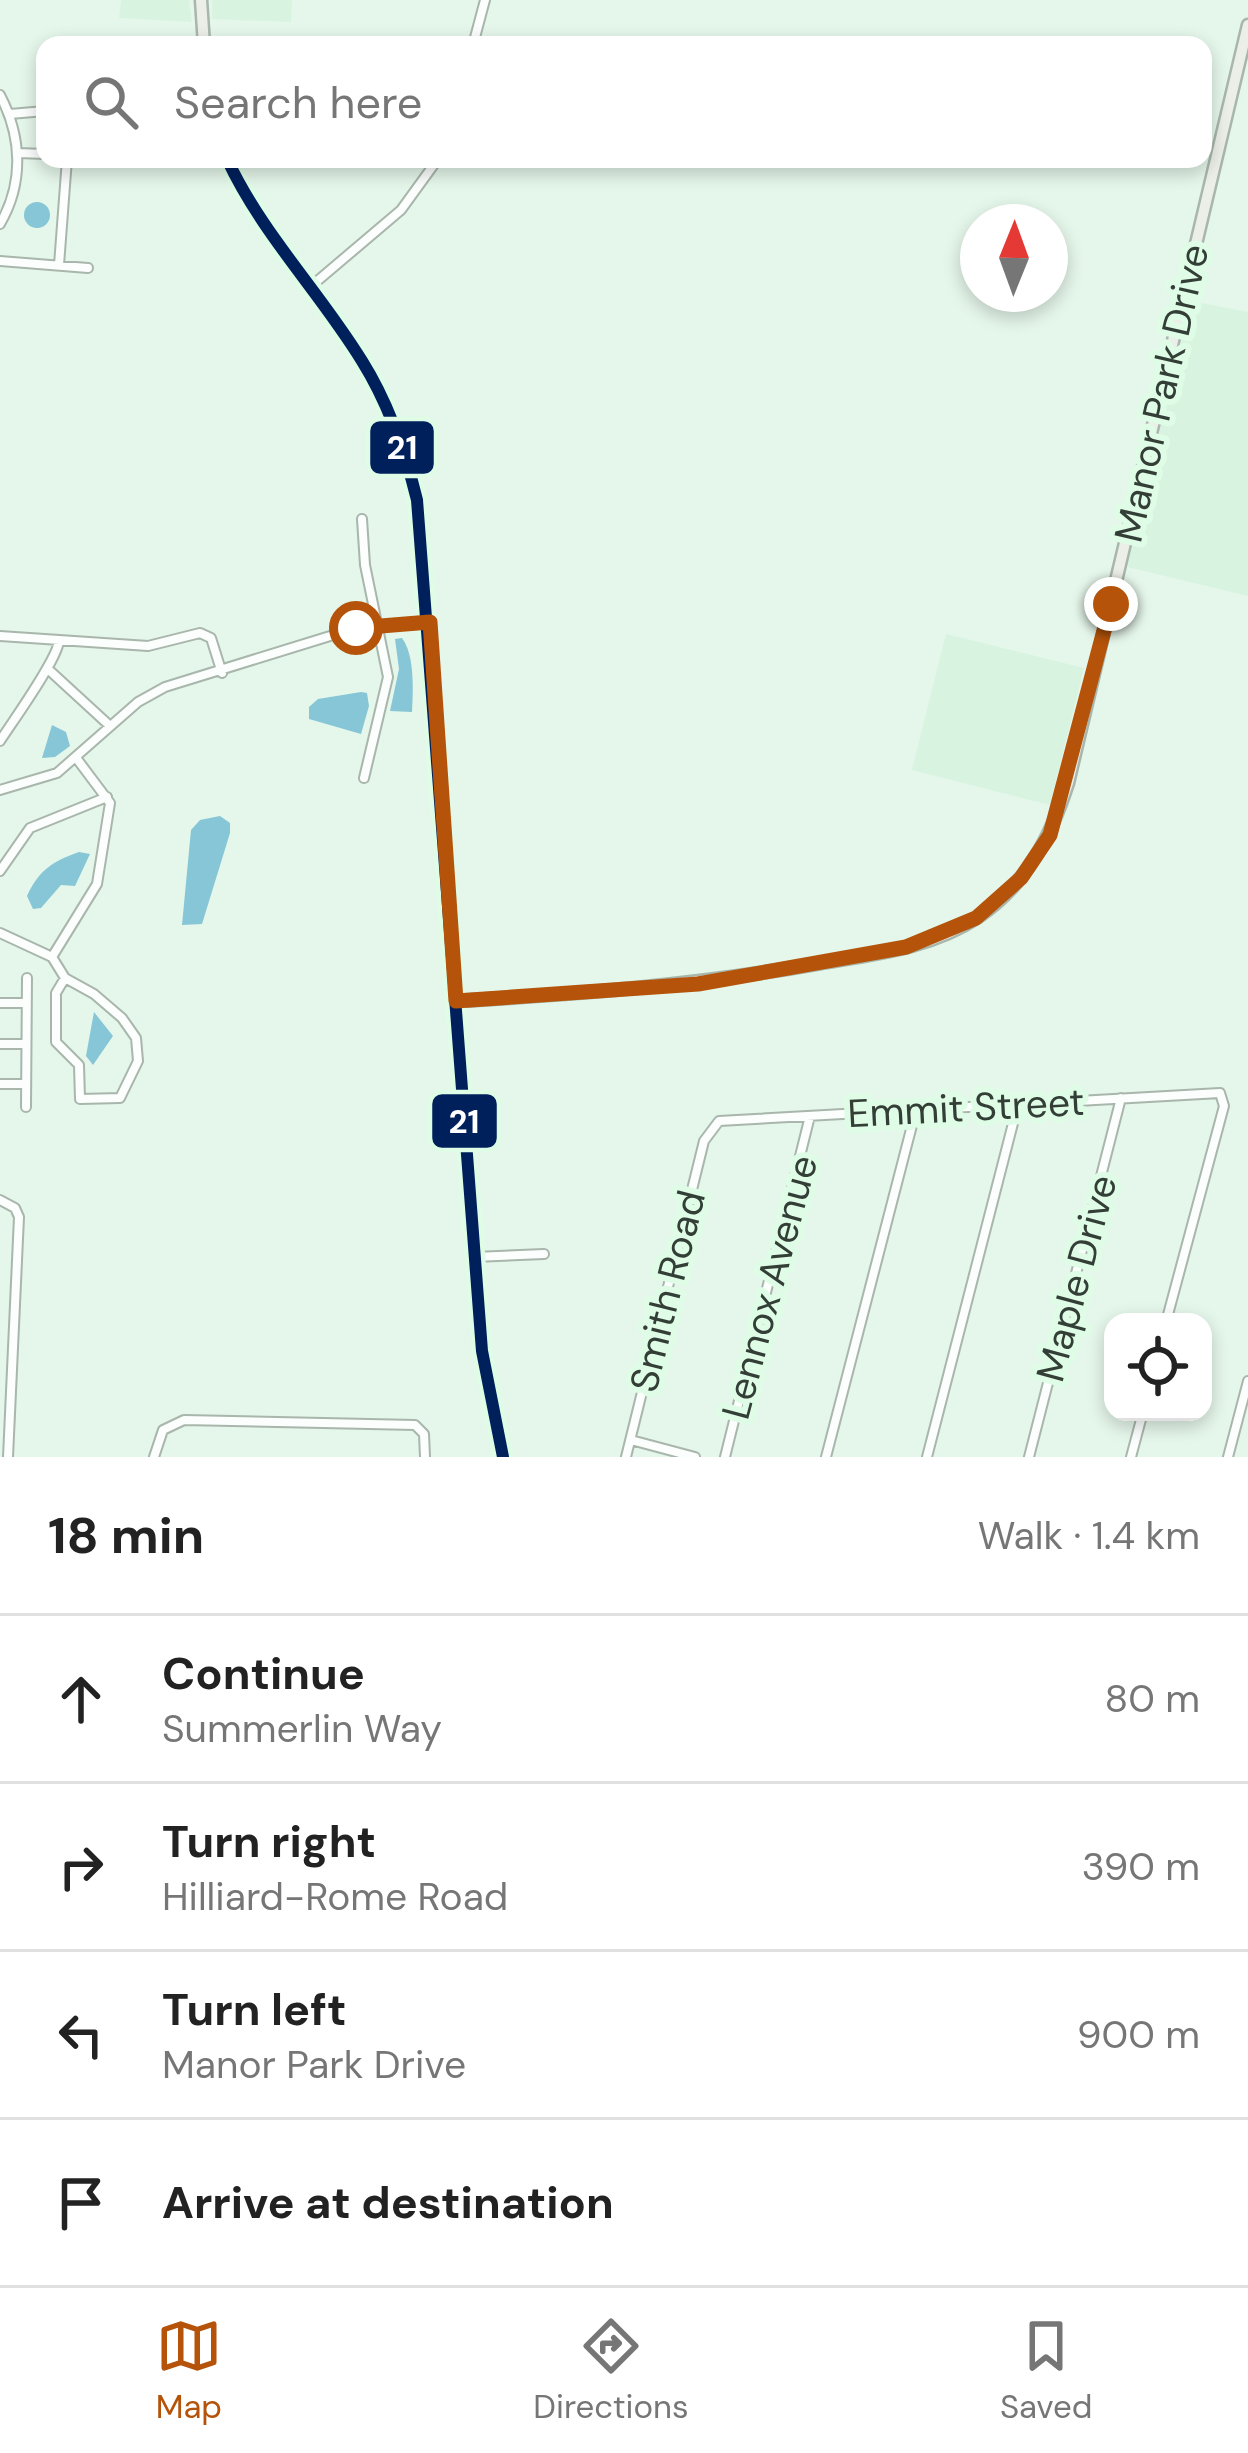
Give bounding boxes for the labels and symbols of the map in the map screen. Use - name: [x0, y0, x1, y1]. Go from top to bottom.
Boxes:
- north arrow: [960, 204, 1068, 312]
- street label: Manor Park Drive: [1102, 239, 1221, 547]
- line badge: 21: [368, 419, 436, 476]
- text: 21: [386, 426, 418, 469]
- route end: [1084, 577, 1138, 631]
- route start: [329, 601, 383, 655]
- street label: Emmit Street: [846, 1076, 1086, 1139]
- line badge: 21: [430, 1092, 499, 1150]
- text: 21: [448, 1100, 480, 1143]
- street label: Lennox Avenue: [710, 1150, 829, 1425]
- street label: Maple Drive: [1024, 1169, 1129, 1387]
- street label: Smith Road: [618, 1185, 717, 1397]

